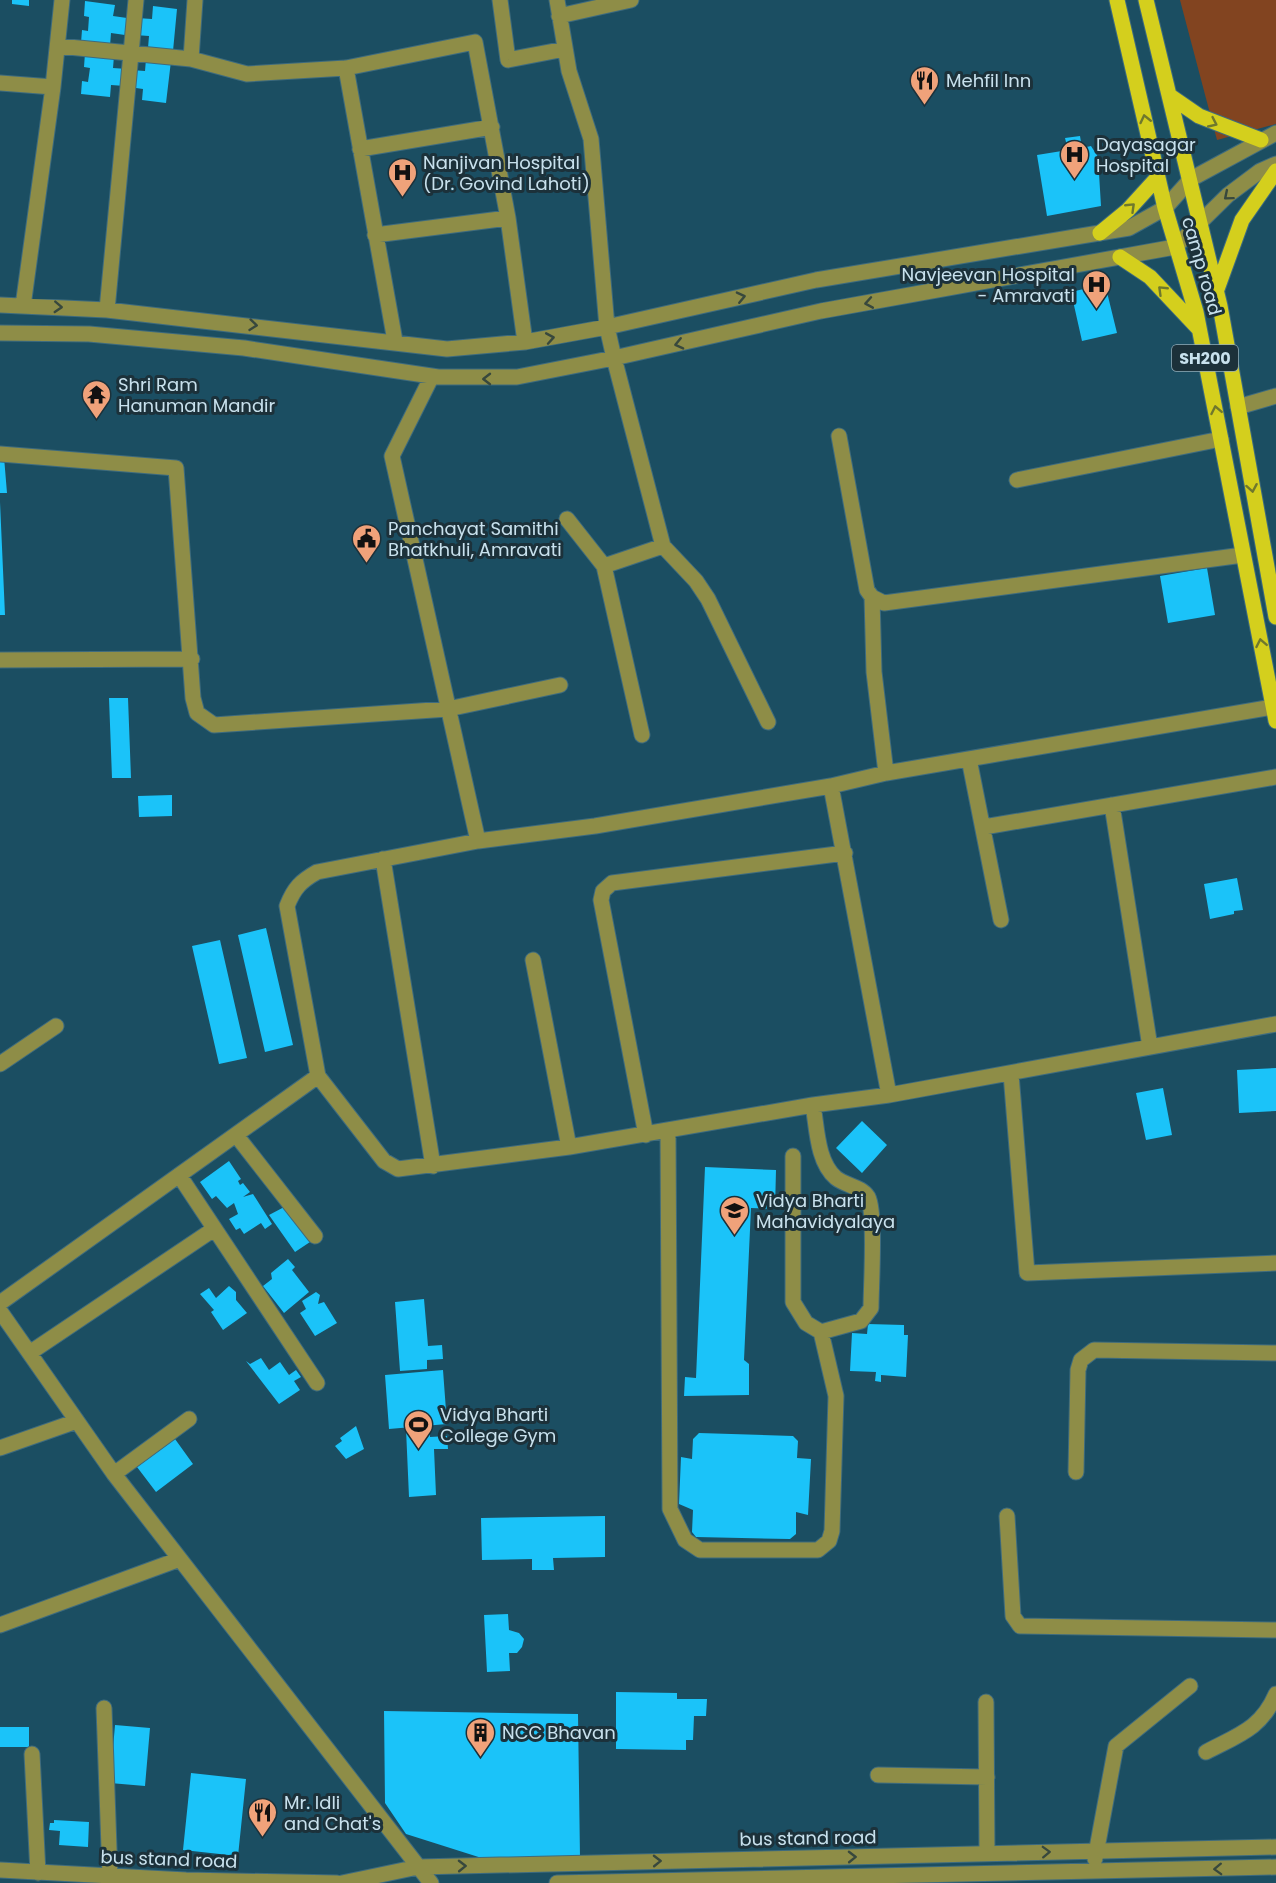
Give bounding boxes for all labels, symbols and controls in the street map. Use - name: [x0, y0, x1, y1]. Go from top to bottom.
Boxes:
- restaurant icon: Mehfil Inn: [909, 64, 941, 106]
- place label: Mehfil Inn: [946, 68, 1031, 93]
- one-way arrow: [1139, 114, 1152, 124]
- one-way arrow: [1207, 115, 1218, 127]
- place label: Dayasagar Hospital: [1096, 132, 1196, 178]
- hospital icon: Dayasagar Hospital: [1059, 138, 1091, 180]
- place label: Nanjivan Hospital (Dr. Govind Lahoti): [423, 150, 590, 196]
- hospital icon: Nanjivan Hospital (Dr. Govind Lahoti): [386, 156, 418, 198]
- one-way arrow: [1224, 189, 1235, 200]
- one-way arrow: [1124, 203, 1134, 214]
- street label: camp road: [1176, 214, 1228, 318]
- place label: Navjeevan Hospital - Amravati: [902, 262, 1075, 308]
- hospital icon: Navjeevan Hospital - Amravati: [1080, 268, 1112, 310]
- one-way arrow: [1159, 286, 1170, 297]
- one-way arrow: [736, 291, 746, 304]
- one-way arrow: [864, 296, 874, 308]
- one-way arrow: [54, 301, 63, 314]
- one-way arrow: [248, 319, 257, 331]
- one-way arrow: [545, 332, 555, 345]
- one-way arrow: [674, 336, 684, 349]
- road number: SH200: [1172, 345, 1238, 371]
- place label: Shri Ram Hanuman Mandir: [118, 372, 275, 418]
- one-way arrow: [483, 373, 492, 385]
- temple icon: Shri Ram Hanuman Mandir: [81, 378, 113, 420]
- one-way arrow: [1210, 406, 1223, 416]
- one-way arrow: [1245, 482, 1258, 492]
- place label: Panchayat Samithi Bhatkhuli, Amravati: [388, 516, 562, 562]
- public building icon: Panchayat Samithi Bhatkhuli, Amravati: [351, 522, 383, 564]
- one-way arrow: [1255, 638, 1268, 648]
- place label: Vidya Bharti Mahavidyalaya: [756, 1188, 895, 1234]
- school or university icon: Vidya Bharti Mahavidyalaya: [719, 1194, 751, 1236]
- place label: Vidya Bharti College Gym: [440, 1402, 556, 1448]
- sports icon: Vidya Bharti College Gym: [403, 1408, 435, 1450]
- building icon: NCC Bhavan: [465, 1716, 497, 1758]
- place label: NCC Bhavan: [502, 1720, 616, 1745]
- place label: Mr. Idli and Chat's: [284, 1790, 381, 1836]
- restaurant icon: Mr. Idli and Chat's: [247, 1796, 279, 1838]
- street label: bus stand road: [739, 1824, 877, 1852]
- street label: bus stand road: [100, 1844, 238, 1874]
- one-way arrow: [1042, 1845, 1051, 1858]
- one-way arrow: [847, 1851, 856, 1863]
- one-way arrow: [652, 1855, 661, 1868]
- one-way arrow: [457, 1860, 466, 1872]
- one-way arrow: [1213, 1863, 1222, 1875]

